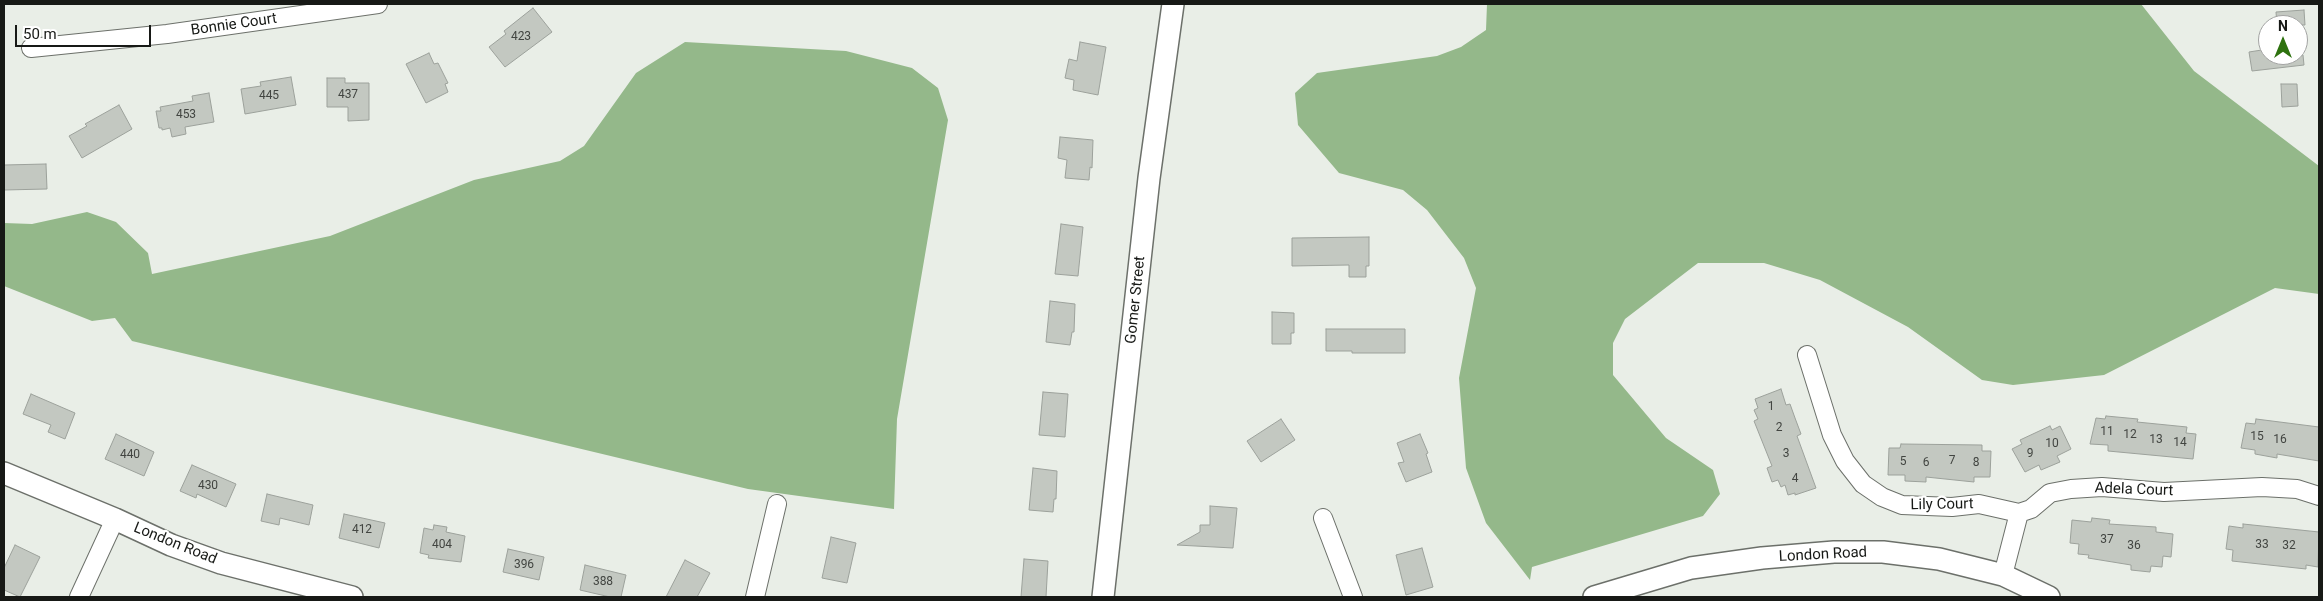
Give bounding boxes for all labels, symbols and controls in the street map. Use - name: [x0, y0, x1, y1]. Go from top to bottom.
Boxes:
- street label: Bonnie Court: [190, 10, 278, 40]
- scale bar: [18, 15, 154, 47]
- north arrow: [2258, 15, 2308, 65]
- text: N: [2278, 18, 2288, 34]
- text: 50 m: [23, 25, 57, 43]
- house number: 423: [511, 30, 531, 44]
- house number: 437: [338, 88, 358, 102]
- house number: 445: [259, 89, 279, 103]
- house number: 453: [176, 108, 196, 122]
- street label: Gomer Street: [1122, 255, 1150, 345]
- house number: 1: [1768, 400, 1774, 414]
- house number: 2: [1776, 421, 1782, 435]
- house number: 11: [2100, 425, 2114, 439]
- house number: 12: [2123, 428, 2137, 442]
- house number: 15: [2250, 430, 2264, 444]
- house number: 13: [2149, 433, 2163, 447]
- house number: 16: [2273, 433, 2287, 447]
- house number: 14: [2173, 436, 2187, 450]
- house number: 10: [2045, 437, 2059, 451]
- house number: 3: [1783, 447, 1789, 461]
- house number: 9: [2027, 447, 2033, 461]
- house number: 440: [120, 448, 140, 462]
- house number: 7: [1949, 454, 1955, 468]
- house number: 5: [1900, 455, 1906, 469]
- house number: 6: [1923, 456, 1929, 470]
- house number: 8: [1973, 456, 1979, 470]
- house number: 4: [1792, 472, 1798, 486]
- house number: 430: [198, 479, 218, 493]
- street label: Adela Court: [2094, 480, 2174, 500]
- street label: Lily Court: [1910, 495, 1974, 515]
- street label: London Road: [131, 519, 219, 569]
- house number: 412: [352, 523, 372, 537]
- house number: 37: [2100, 533, 2114, 547]
- house number: 404: [432, 538, 452, 552]
- house number: 33: [2255, 538, 2269, 552]
- house number: 36: [2127, 539, 2141, 553]
- house number: 32: [2282, 539, 2296, 553]
- street label: London Road: [1778, 544, 1868, 566]
- house number: 396: [514, 558, 534, 572]
- house number: 388: [593, 575, 613, 589]

